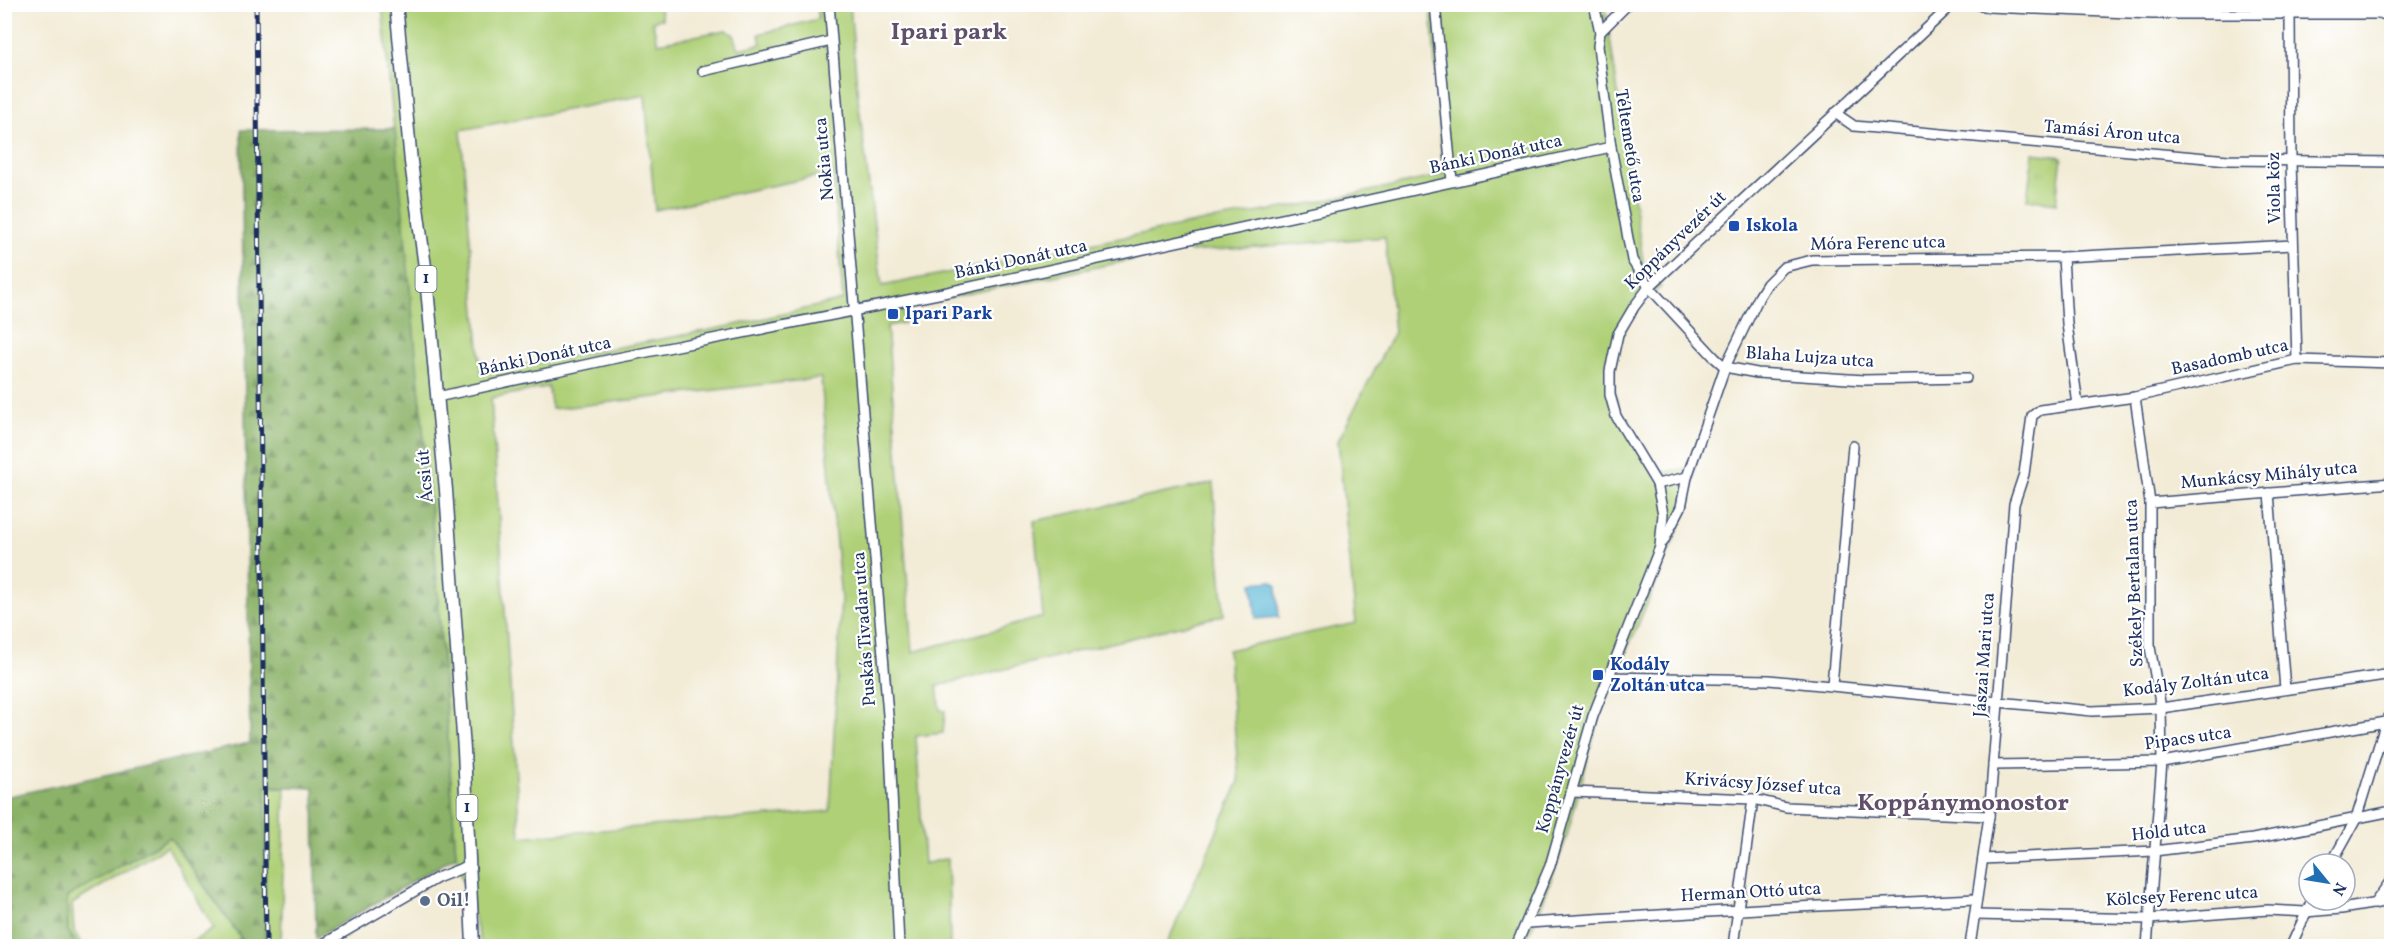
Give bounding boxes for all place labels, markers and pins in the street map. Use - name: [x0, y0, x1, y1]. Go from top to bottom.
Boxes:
- place label: Iskola: [1746, 214, 1798, 239]
- marker: Iskola: [1727, 219, 1741, 233]
- place label: Ipari Park: [905, 302, 992, 327]
- marker: Ipari Park: [886, 307, 900, 321]
- place label: Kodály Zoltán utca: [1610, 653, 1705, 699]
- marker: Kodály Zoltán utca: [1591, 668, 1605, 682]
- place label: Oil!: [437, 889, 470, 914]
- marker: Oil!: [418, 894, 432, 908]

